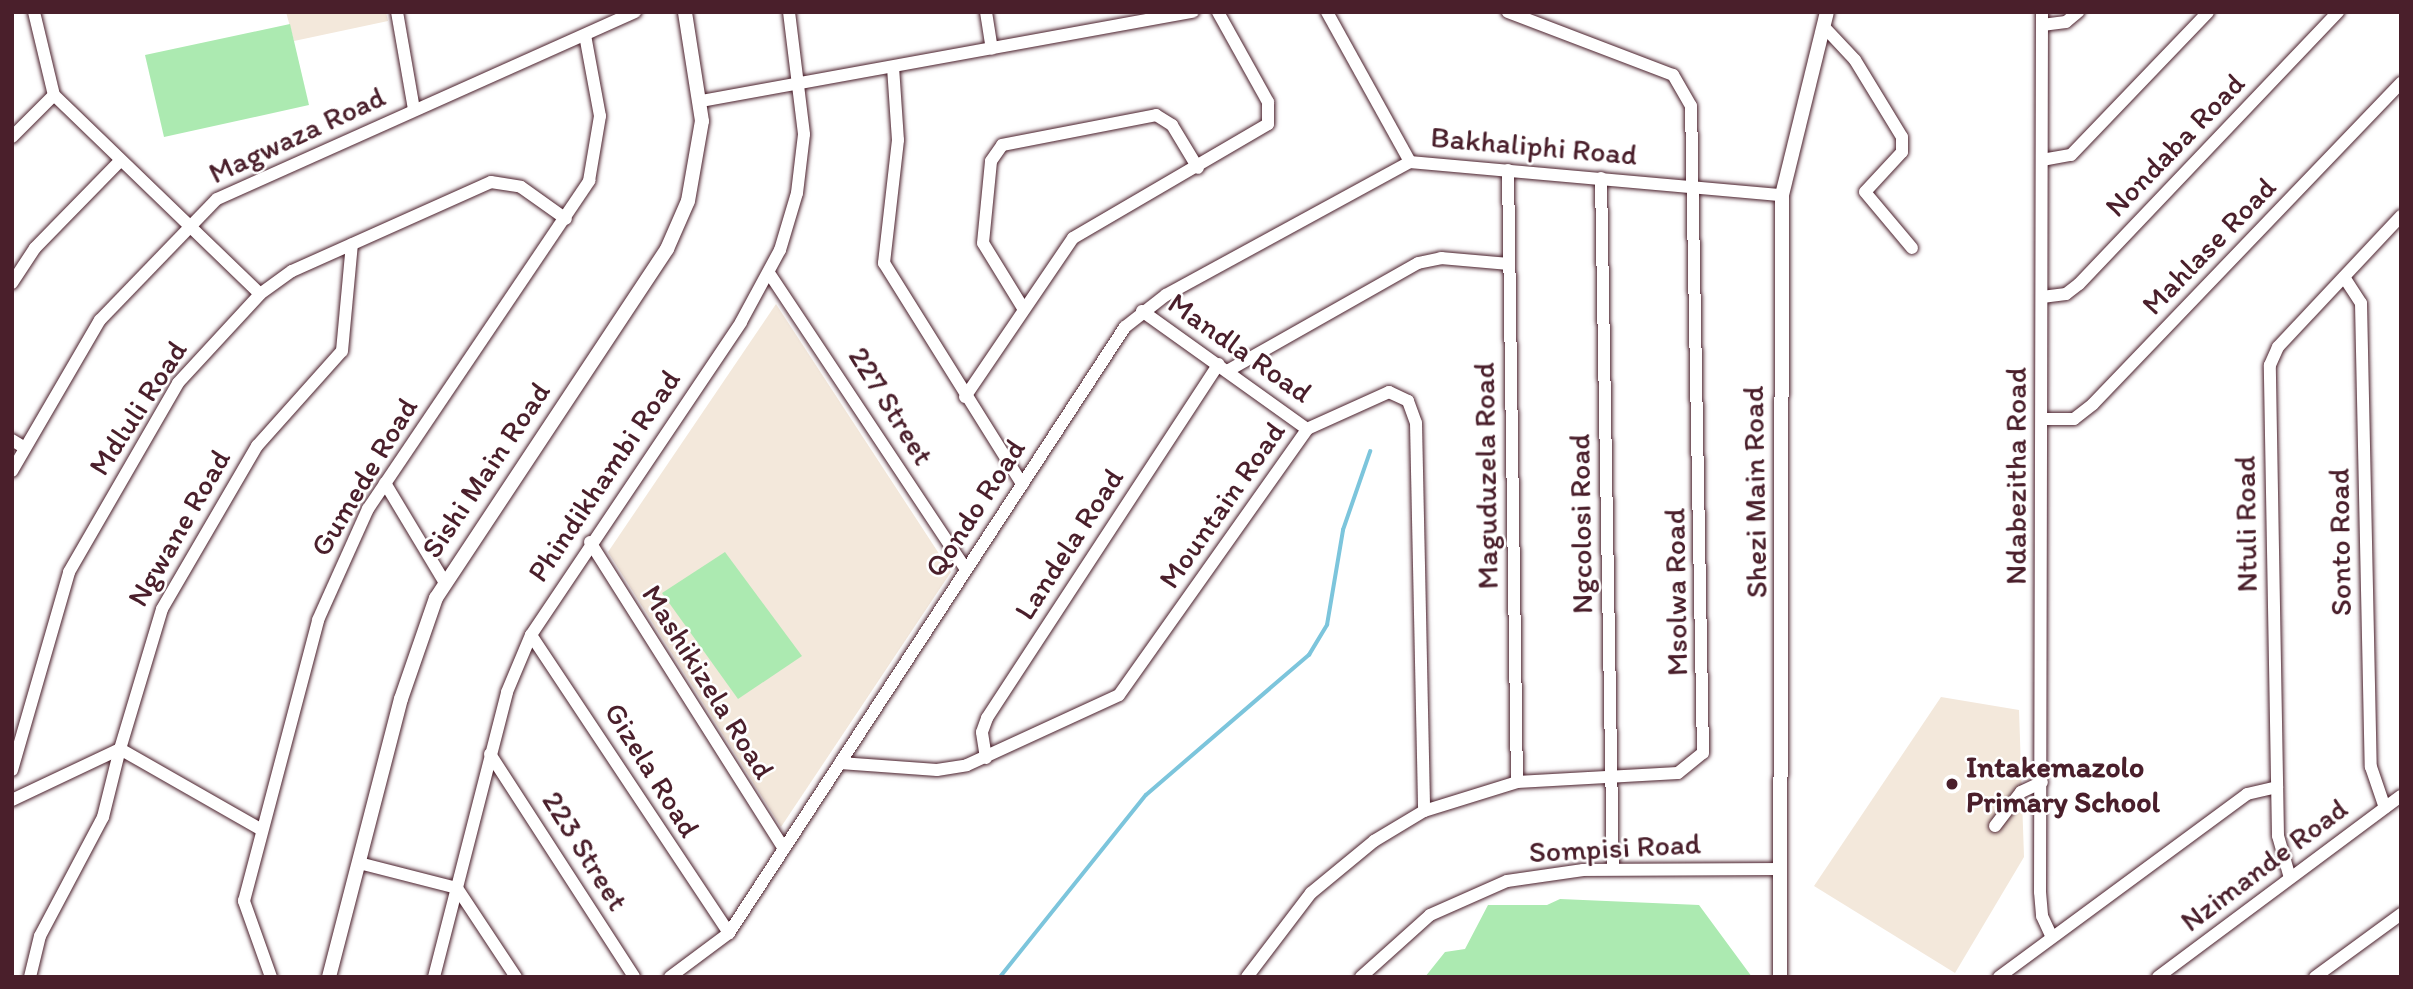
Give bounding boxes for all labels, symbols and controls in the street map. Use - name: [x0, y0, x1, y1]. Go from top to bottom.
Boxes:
- street label: Nondaba Road: [2097, 66, 2253, 224]
- street label: Magwaza Road: [203, 78, 391, 192]
- street label: Bakhaliphi Road: [1429, 119, 1639, 173]
- street label: Mahlase Road: [2134, 170, 2284, 322]
- street label: Mandla Road: [1161, 285, 1319, 411]
- street label: Mdluli Road: [81, 334, 195, 482]
- street label: 227 Street: [841, 340, 941, 472]
- street label: Maguduzela Road: [1466, 362, 1506, 590]
- street label: Phindikhambi Road: [520, 363, 688, 589]
- street label: Ndabezitha Road: [1998, 367, 2034, 585]
- street label: Sishi Main Road: [414, 376, 558, 564]
- street label: Shezi Main Road: [1735, 386, 1775, 598]
- street label: Gumede Road: [303, 391, 425, 563]
- street label: Mountain Road: [1151, 415, 1293, 595]
- street label: Qondo Road: [917, 433, 1033, 583]
- street label: Ngcolosi Road: [1561, 433, 1601, 615]
- street label: Ngwane Road: [120, 444, 238, 612]
- street label: Ntuli Road: [2227, 456, 2265, 592]
- street label: Landela Road: [1007, 461, 1131, 627]
- street label: Sonto Road: [2321, 468, 2359, 616]
- street label: Msolwa Road: [1657, 508, 1695, 676]
- street label: Mashikizela Road: [634, 579, 782, 785]
- street label: Gizela Road: [596, 696, 708, 844]
- place label: Intakemazolo Primary School: [1966, 749, 2160, 820]
- marker: Intakemazolo Primary School: [1944, 776, 1960, 792]
- street label: 223 Street: [534, 785, 636, 917]
- street label: Nzimande Road: [2173, 790, 2355, 940]
- street label: Sompisi Road: [1528, 826, 1702, 870]

